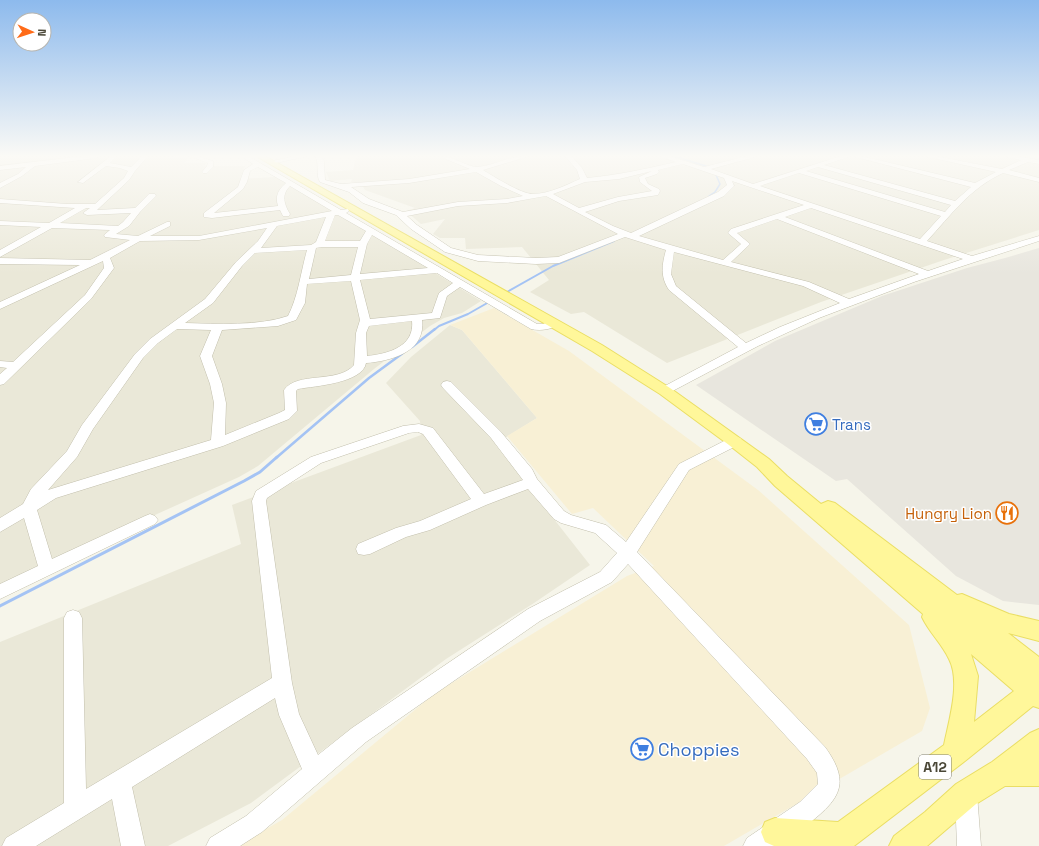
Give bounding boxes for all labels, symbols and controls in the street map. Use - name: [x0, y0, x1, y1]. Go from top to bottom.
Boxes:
- north arrow: [12, 12, 52, 52]
- text: N: [35, 28, 49, 37]
- supermarket icon: Trans: [803, 411, 829, 437]
- place label: Trans: [832, 415, 871, 434]
- restaurant icon: Hungry Lion: [994, 500, 1020, 526]
- place label: Hungry Lion: [905, 504, 992, 523]
- supermarket icon: Choppies: [629, 736, 655, 762]
- place label: Choppies: [658, 738, 739, 761]
- road number: A12: [919, 755, 951, 779]

